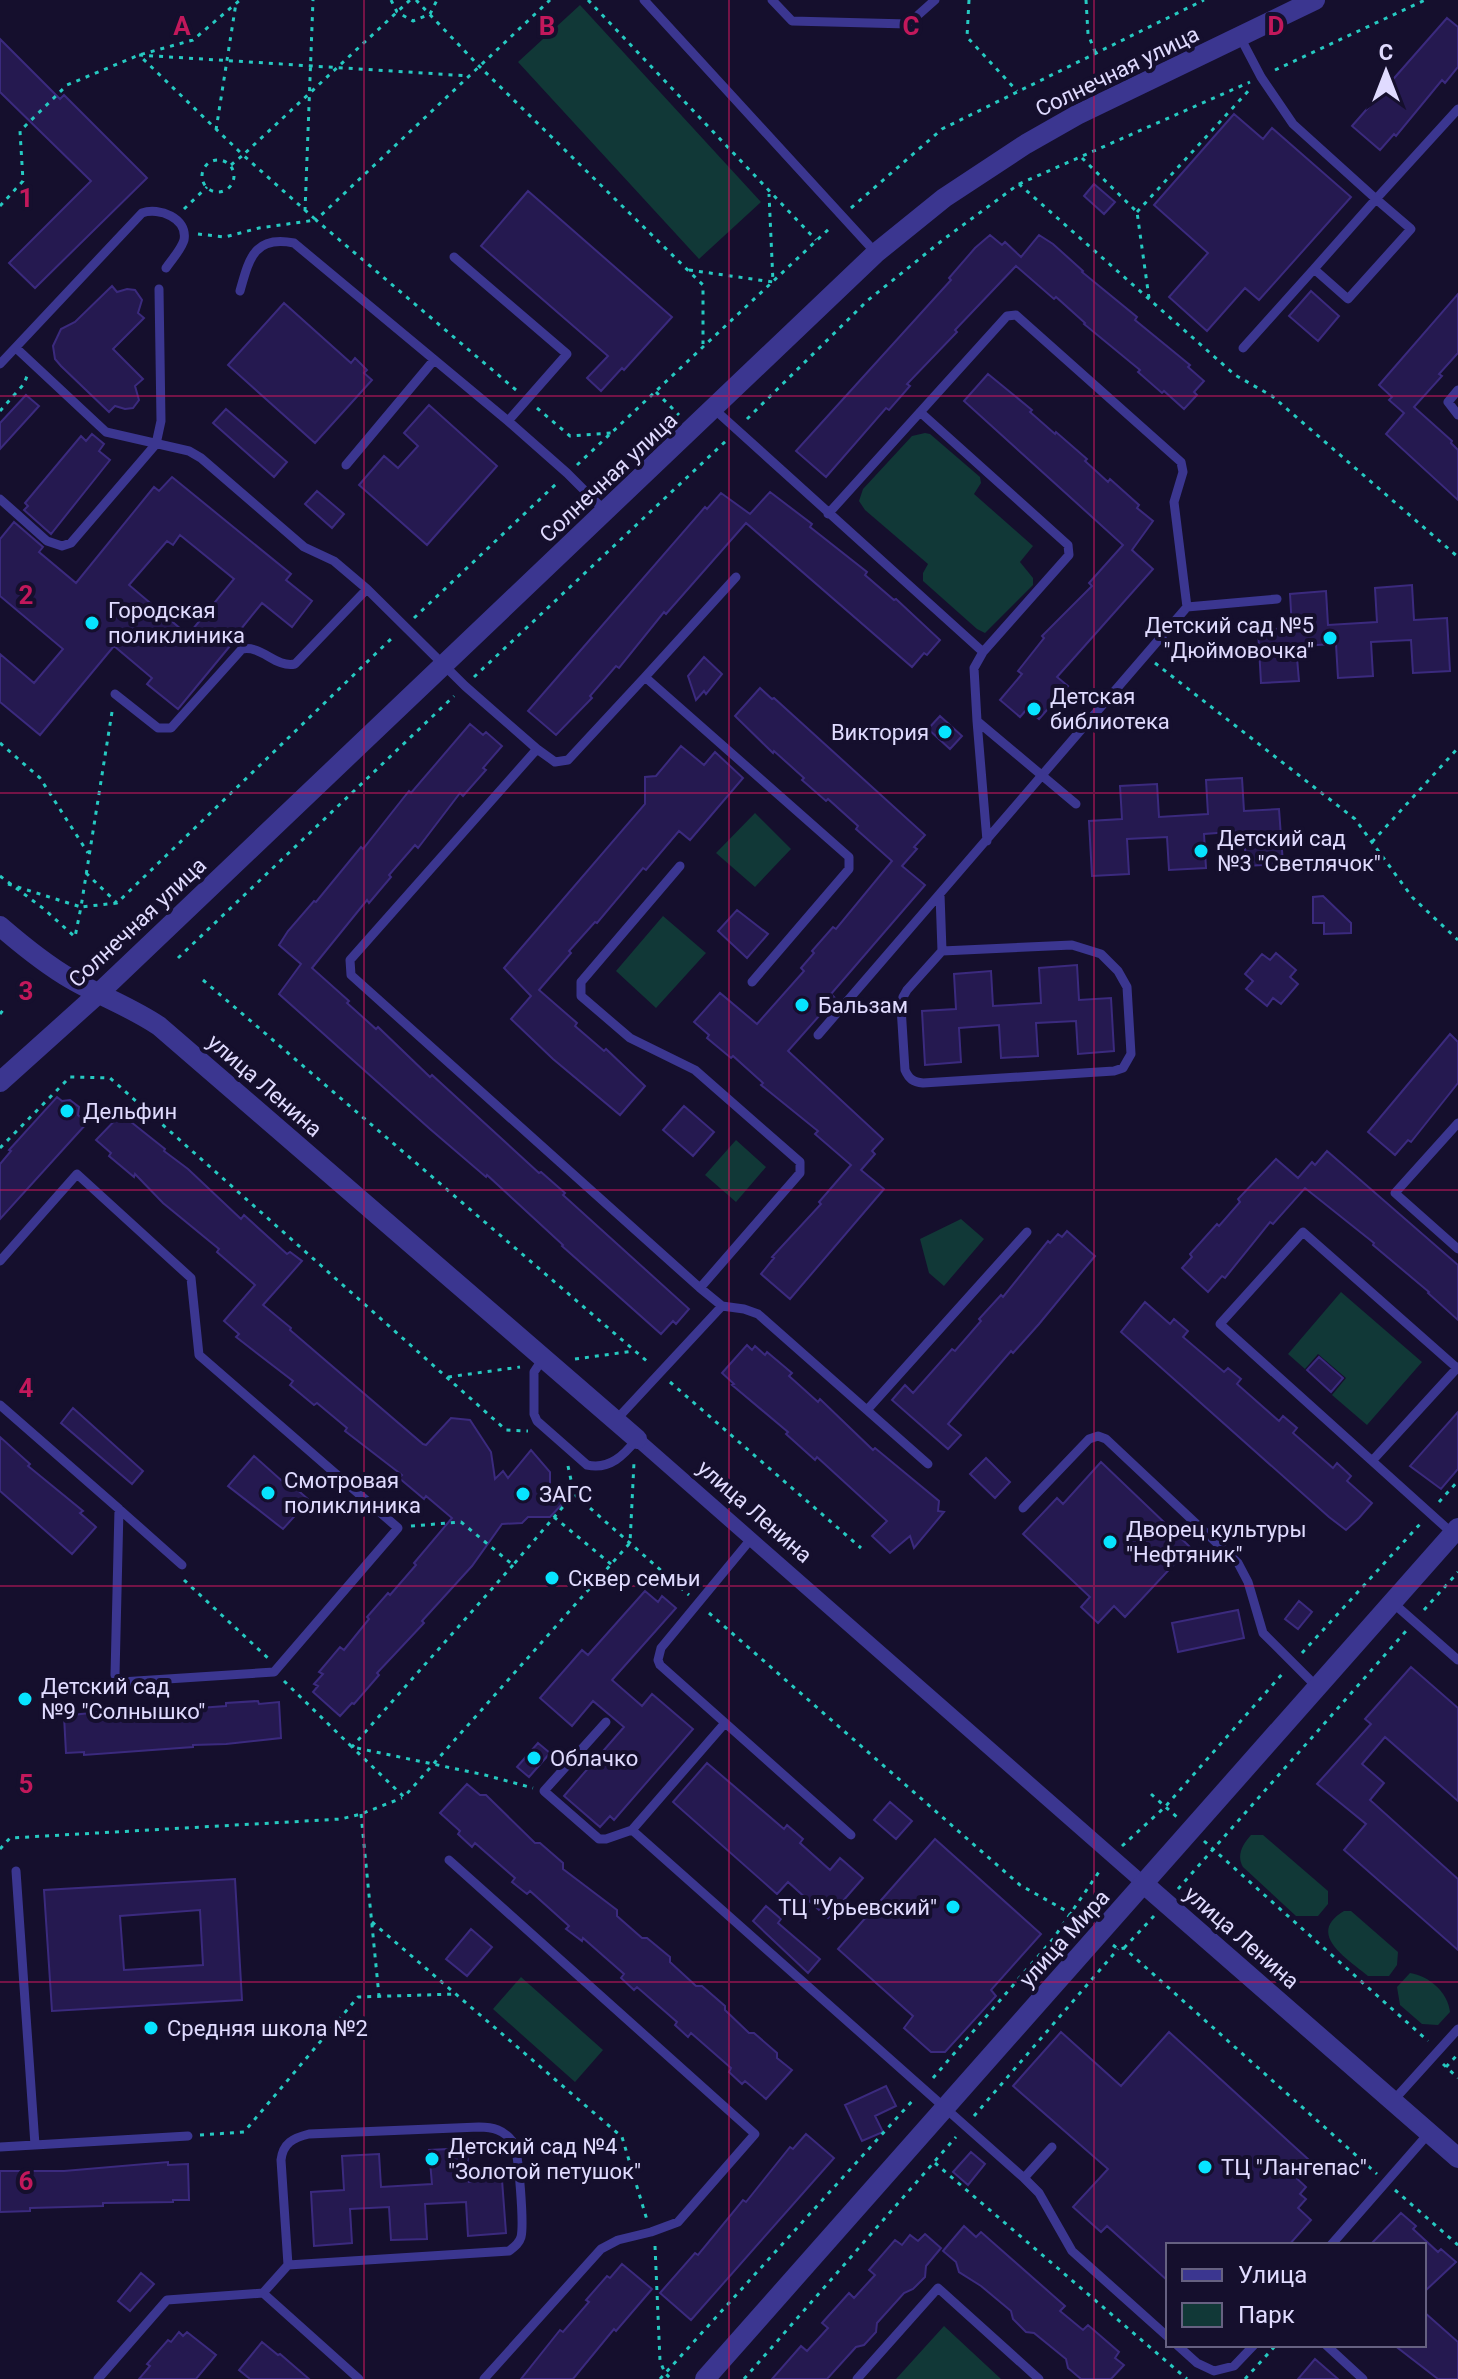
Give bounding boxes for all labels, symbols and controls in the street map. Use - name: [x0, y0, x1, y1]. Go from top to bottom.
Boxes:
- text: A: [173, 11, 191, 41]
- text: B: [539, 11, 555, 41]
- text: C: [902, 11, 920, 41]
- text: D: [1268, 11, 1284, 41]
- street label: Солнечная улица: [1032, 21, 1203, 122]
- north arrow: [1346, 32, 1426, 112]
- text: С: [1379, 40, 1393, 65]
- text: 1: [19, 183, 33, 213]
- street label: Солнечная улица: [535, 407, 682, 547]
- text: 2: [19, 580, 33, 610]
- place label: Городская поликлиника: [108, 598, 245, 648]
- place label: Детский сад №5 "Дюймовочка": [1145, 613, 1314, 663]
- marker: Городская поликлиника: [83, 614, 101, 632]
- marker: Детский сад №5 "Дюймовочка": [1321, 629, 1339, 647]
- place label: Детская библиотека: [1050, 684, 1170, 734]
- marker: Детская библиотека: [1025, 700, 1043, 718]
- place label: Виктория: [831, 720, 929, 745]
- marker: Виктория: [936, 723, 954, 741]
- place label: Детский сад №3 "Светлячок": [1217, 826, 1381, 876]
- marker: Детский сад №3 "Светлячок": [1192, 842, 1210, 860]
- street label: Солнечная улица: [64, 852, 211, 992]
- text: 3: [19, 976, 33, 1006]
- place label: Бальзам: [818, 993, 908, 1018]
- marker: Бальзам: [793, 996, 811, 1014]
- street label: улица Ленина: [202, 1029, 327, 1142]
- place label: Дельфин: [83, 1099, 177, 1124]
- marker: Дельфин: [58, 1102, 76, 1120]
- text: 4: [19, 1373, 34, 1403]
- street label: улица Ленина: [692, 1455, 817, 1568]
- place label: Смотровая поликлиника: [284, 1468, 421, 1518]
- place label: ЗАГС: [539, 1482, 592, 1507]
- marker: Смотровая поликлиника: [259, 1484, 277, 1502]
- marker: ЗАГС: [514, 1485, 532, 1503]
- place label: Дворец культуры "Нефтяник": [1126, 1517, 1307, 1567]
- marker: Дворец культуры "Нефтяник": [1101, 1533, 1119, 1551]
- place label: Сквер семьи: [568, 1566, 700, 1591]
- marker: Сквер семьи: [543, 1569, 561, 1587]
- place label: Детский сад №9 "Солнышко": [41, 1674, 205, 1724]
- marker: Детский сад №9 "Солнышко": [16, 1690, 34, 1708]
- place label: Облачко: [550, 1746, 638, 1771]
- marker: Облачко: [525, 1749, 543, 1767]
- text: 5: [19, 1769, 33, 1799]
- street label: улица Ленина: [1179, 1881, 1304, 1994]
- street label: улица Мира: [1014, 1885, 1115, 1992]
- place label: ТЦ "Урьевский": [778, 1895, 937, 1920]
- marker: ТЦ "Урьевский": [944, 1898, 962, 1916]
- place label: Средняя школа №2: [167, 2016, 368, 2041]
- marker: Средняя школа №2: [142, 2019, 160, 2037]
- place label: Детский сад №4 "Золотой петушок": [448, 2134, 641, 2184]
- marker: Детский сад №4 "Золотой петушок": [423, 2150, 441, 2168]
- place label: ТЦ "Лангепас": [1221, 2155, 1367, 2180]
- marker: ТЦ "Лангепас": [1196, 2158, 1214, 2176]
- text: 6: [19, 2166, 34, 2196]
- legend: [1166, 2243, 1426, 2347]
- text: Улица: [1238, 2261, 1307, 2289]
- text: Парк: [1238, 2301, 1295, 2329]

